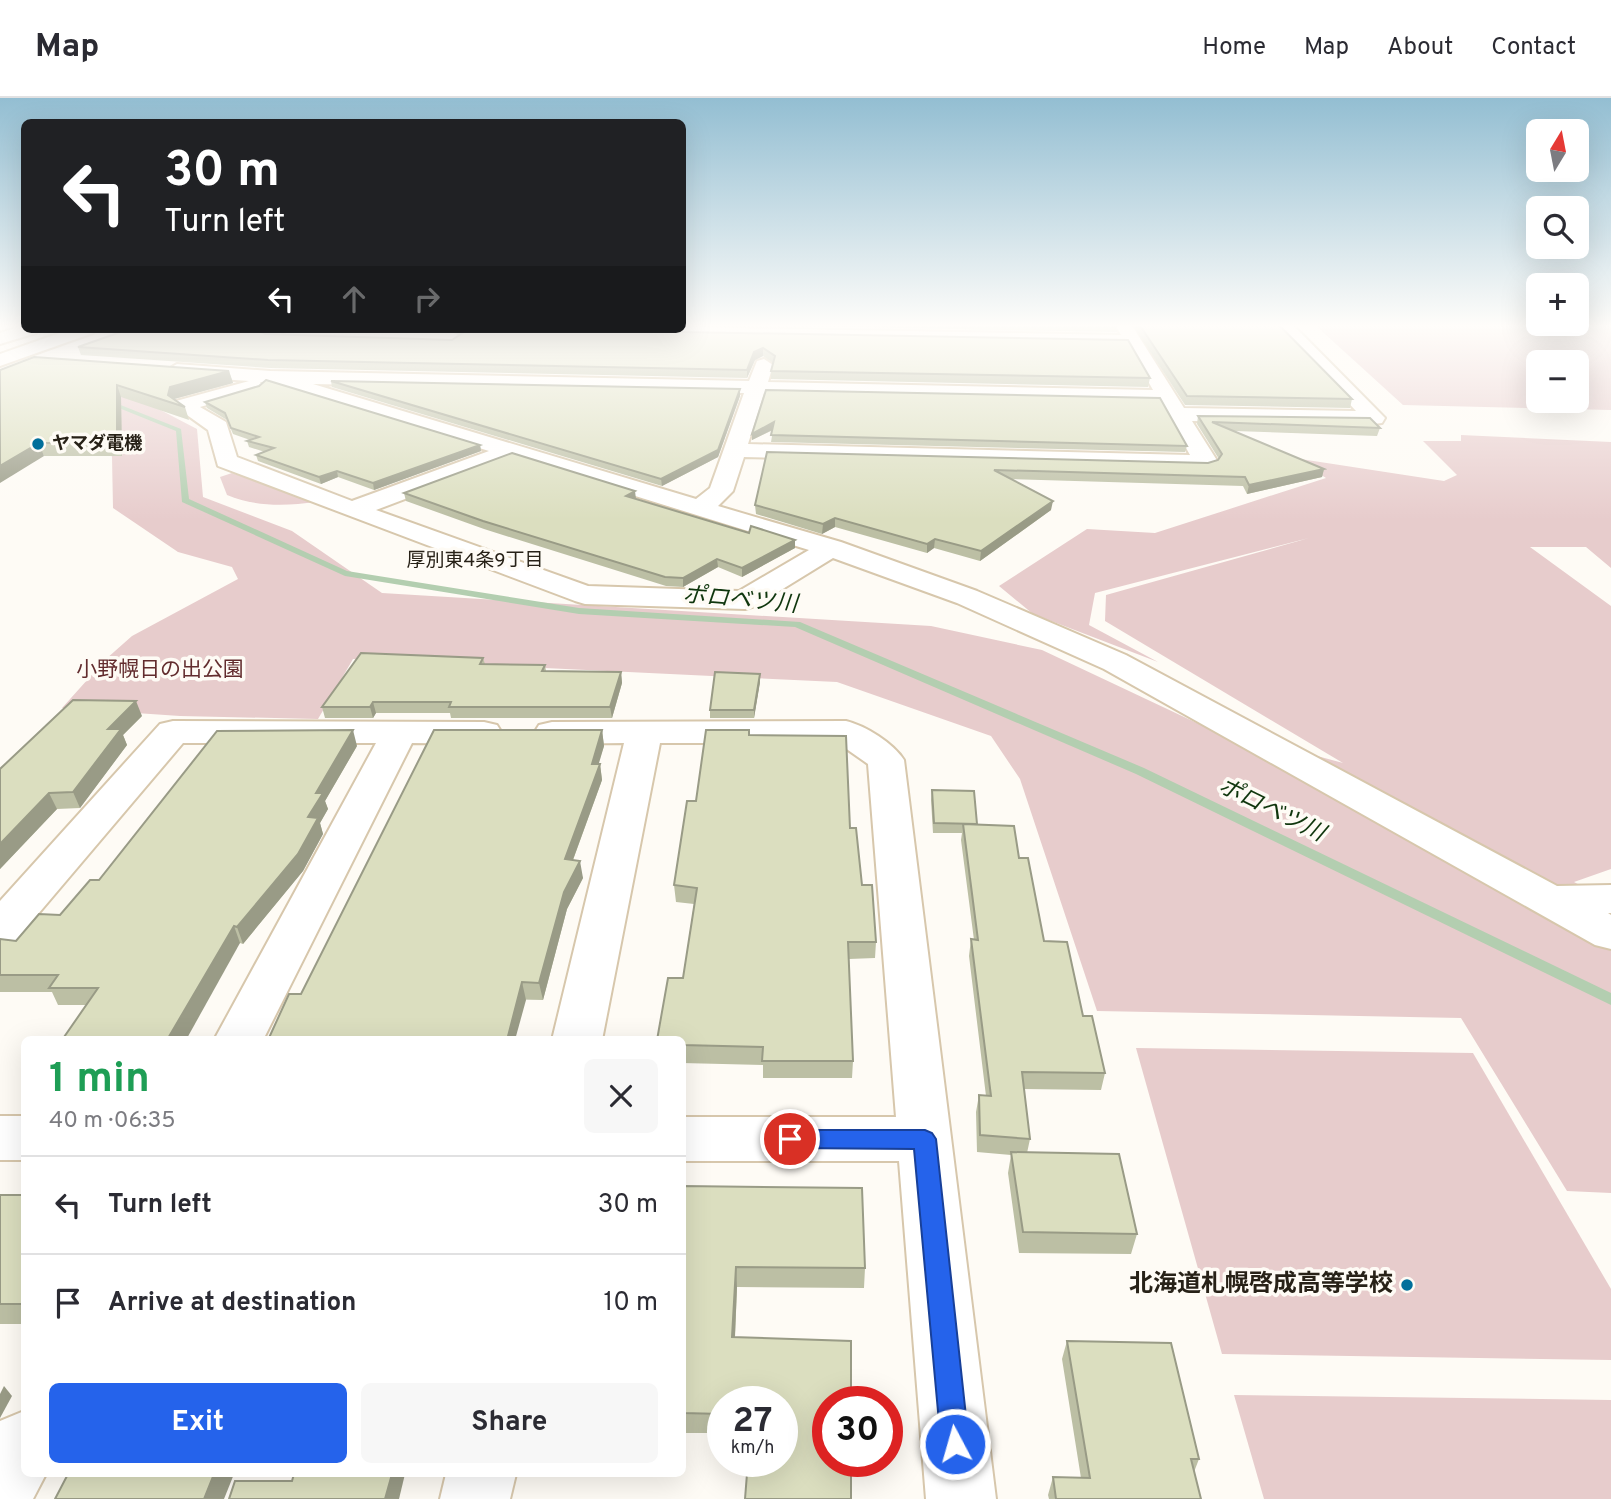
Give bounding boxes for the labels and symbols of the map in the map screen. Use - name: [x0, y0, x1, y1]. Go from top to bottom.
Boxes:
- north arrow: [1526, 119, 1589, 182]
- place label: ヤマダ電機: [52, 433, 143, 456]
- marker: ヤマダ電機: [30, 436, 46, 452]
- district label: 厚別東4条9丁目: [406, 549, 544, 573]
- water label: ポロベツ川: [681, 582, 802, 621]
- park label: 小野幌日の出公園: [76, 657, 244, 684]
- water label: ポロベツ川: [1213, 773, 1332, 851]
- pin: [760, 1109, 820, 1169]
- place label: 北海道札幌啓成高等学校: [1129, 1270, 1393, 1300]
- marker: 北海道札幌啓成高等学校: [1399, 1277, 1415, 1293]
- speed limit sign: 30: [812, 1386, 903, 1477]
- position arrow: [918, 1407, 992, 1481]

